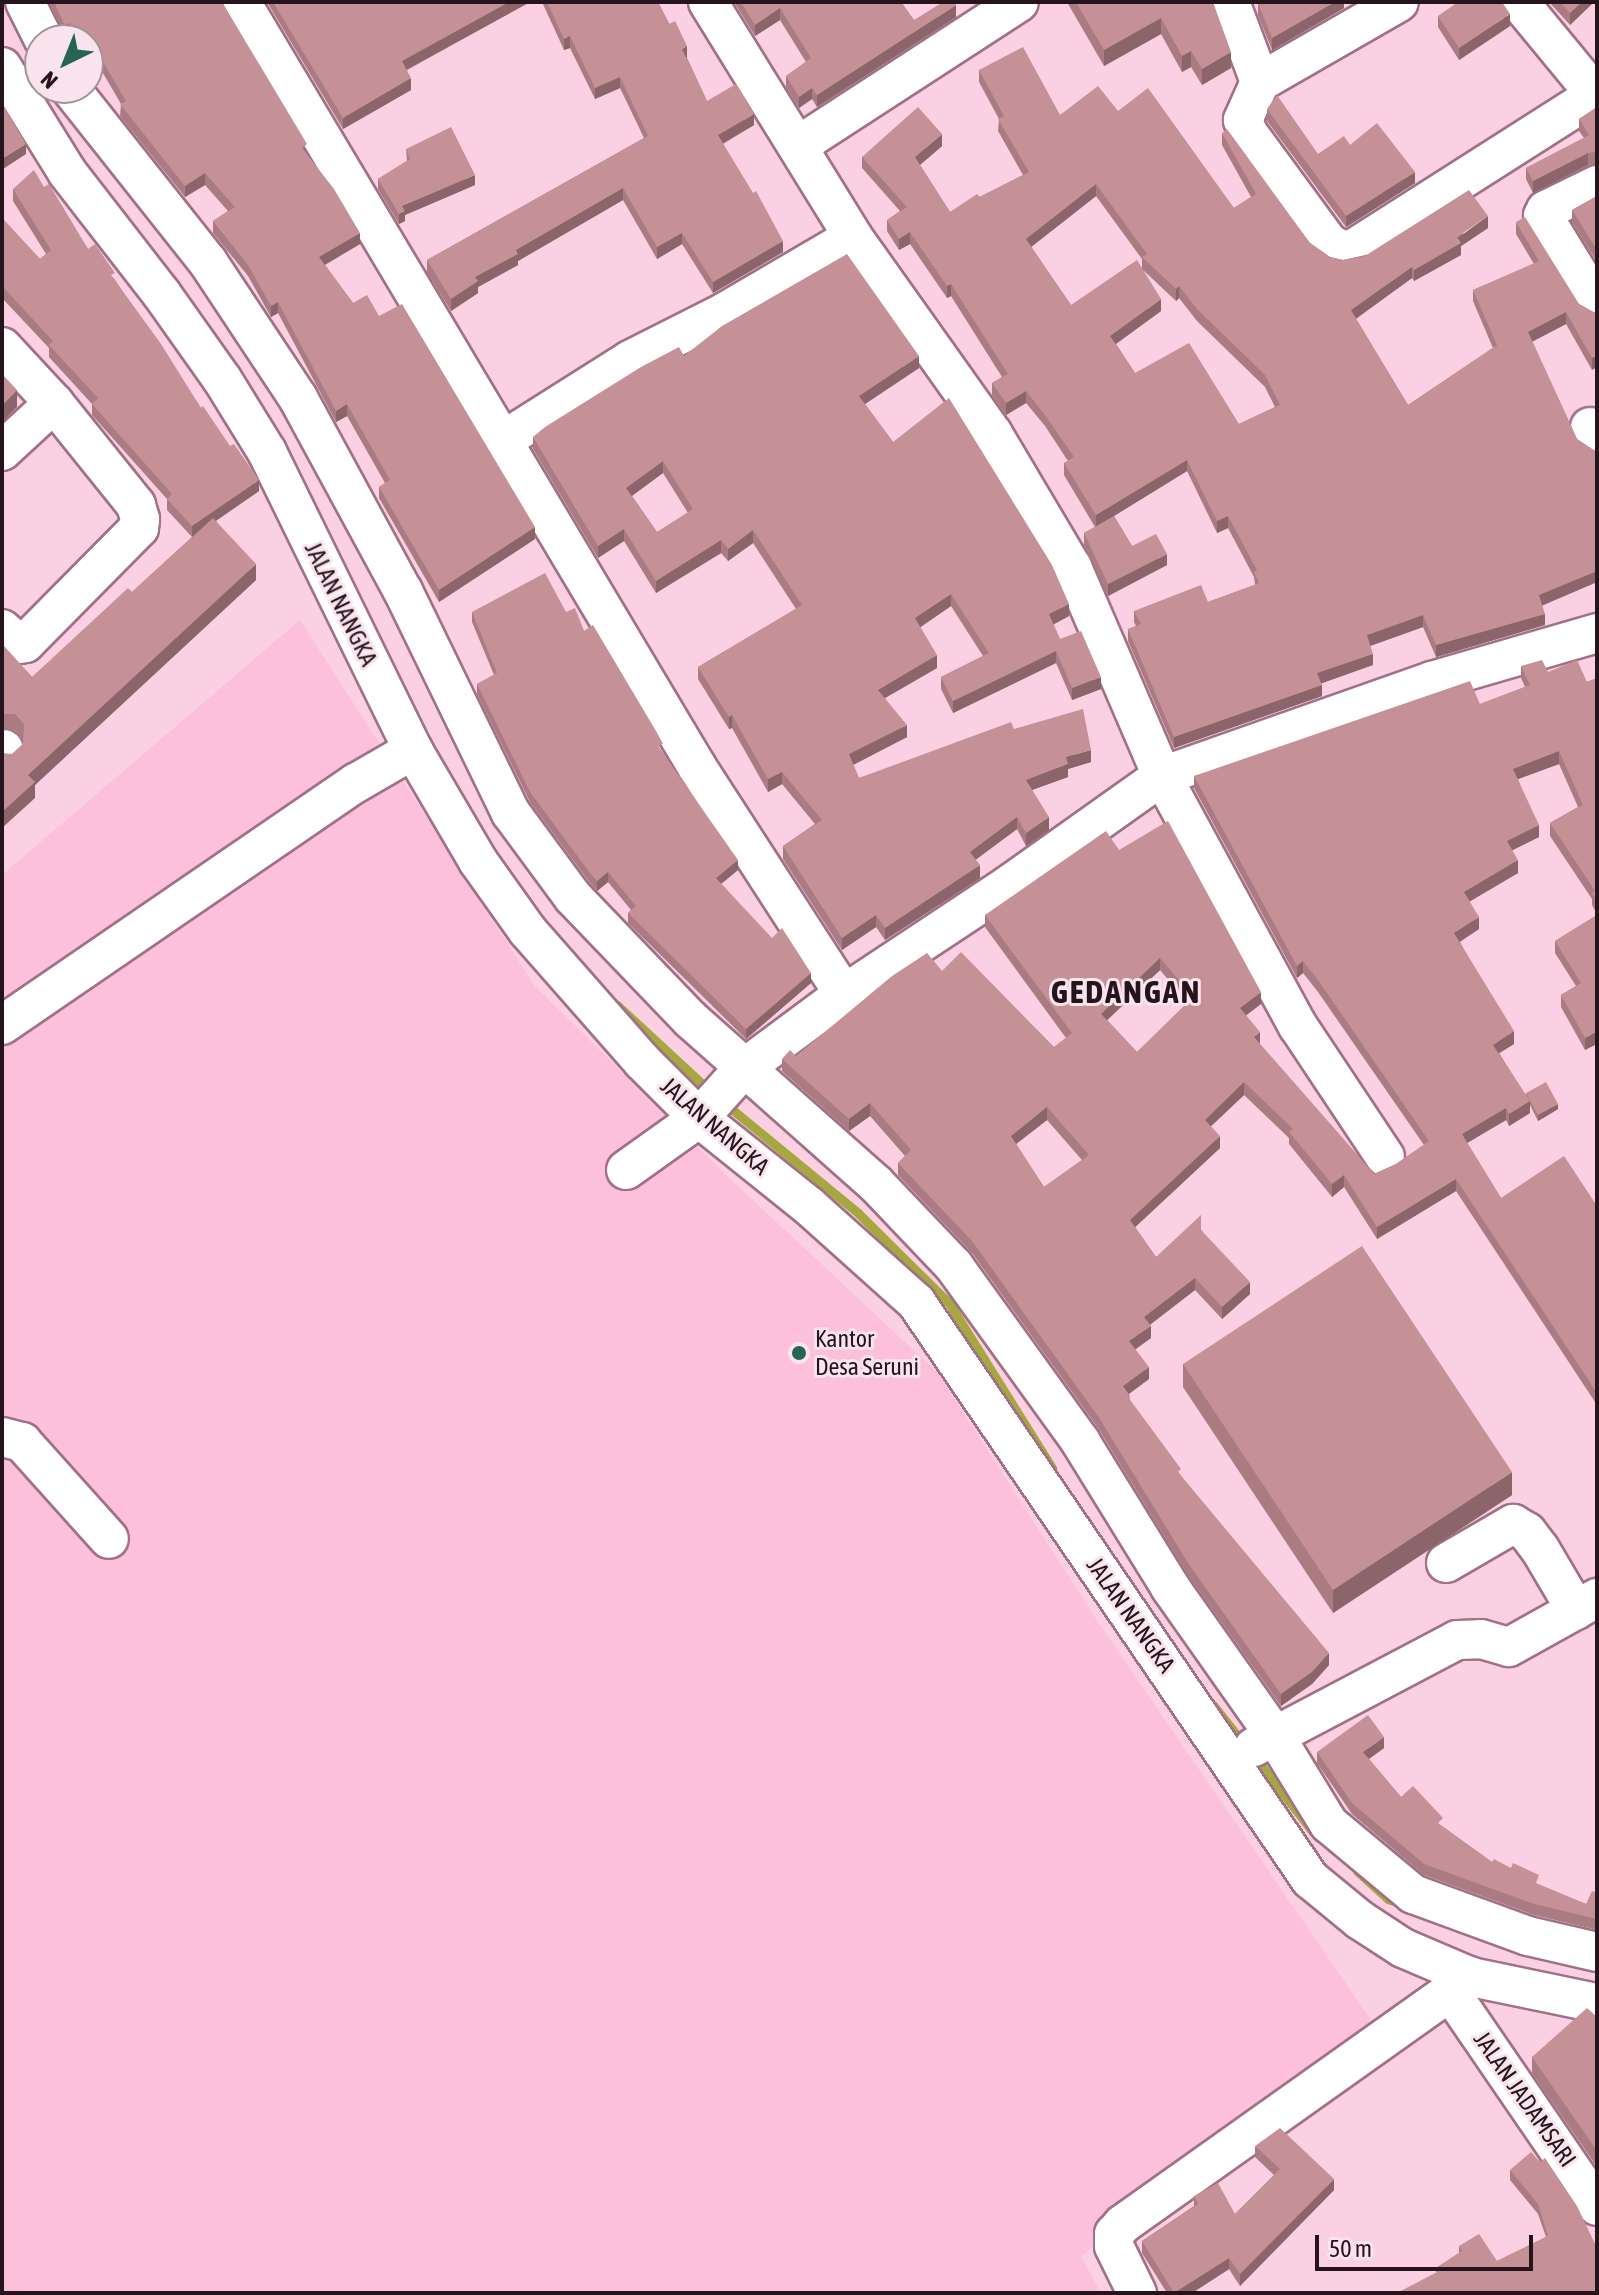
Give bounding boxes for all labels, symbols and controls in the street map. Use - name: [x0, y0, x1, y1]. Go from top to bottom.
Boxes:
- north arrow: [24, 24, 104, 104]
- text: N: [35, 66, 63, 94]
- street label: JALAN NANGKA: [299, 537, 383, 671]
- district label: GEDANGAN: [1051, 973, 1201, 1011]
- street label: JALAN NANGKA: [655, 1071, 775, 1181]
- place label: Kantor Desa Seruni: [815, 1325, 919, 1381]
- marker: Kantor Desa Seruni: [790, 1344, 808, 1362]
- street label: JALAN NANGKA: [1081, 1552, 1181, 1678]
- street label: JALAN JADAMSARI: [1468, 2026, 1582, 2172]
- scale bar: [1319, 2219, 1537, 2269]
- text: 50 m: [1329, 2235, 1372, 2262]

